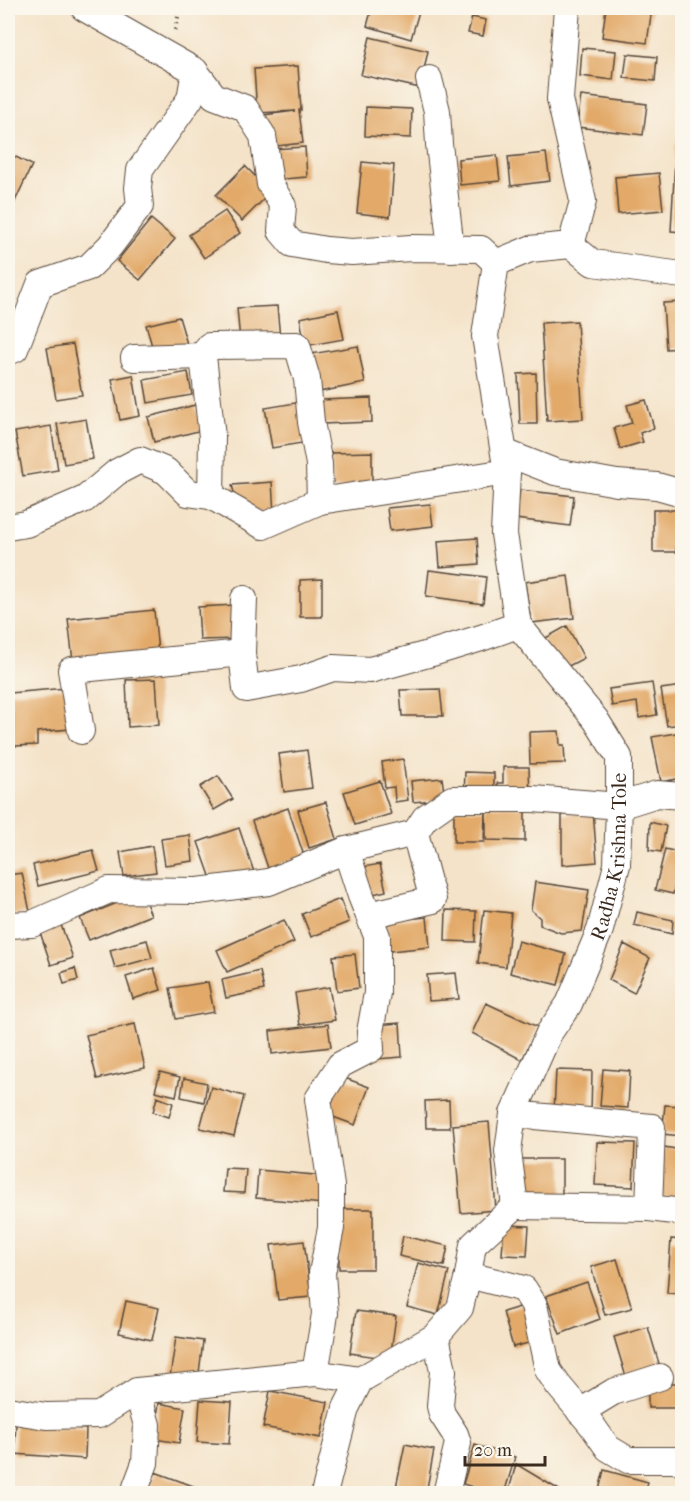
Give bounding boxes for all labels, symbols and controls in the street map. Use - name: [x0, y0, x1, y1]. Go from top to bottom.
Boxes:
- street label: Radha Krishna Tole: [586, 773, 631, 944]
- scale bar: [465, 1429, 544, 1467]
- text: 20 m: [474, 1440, 512, 1461]

